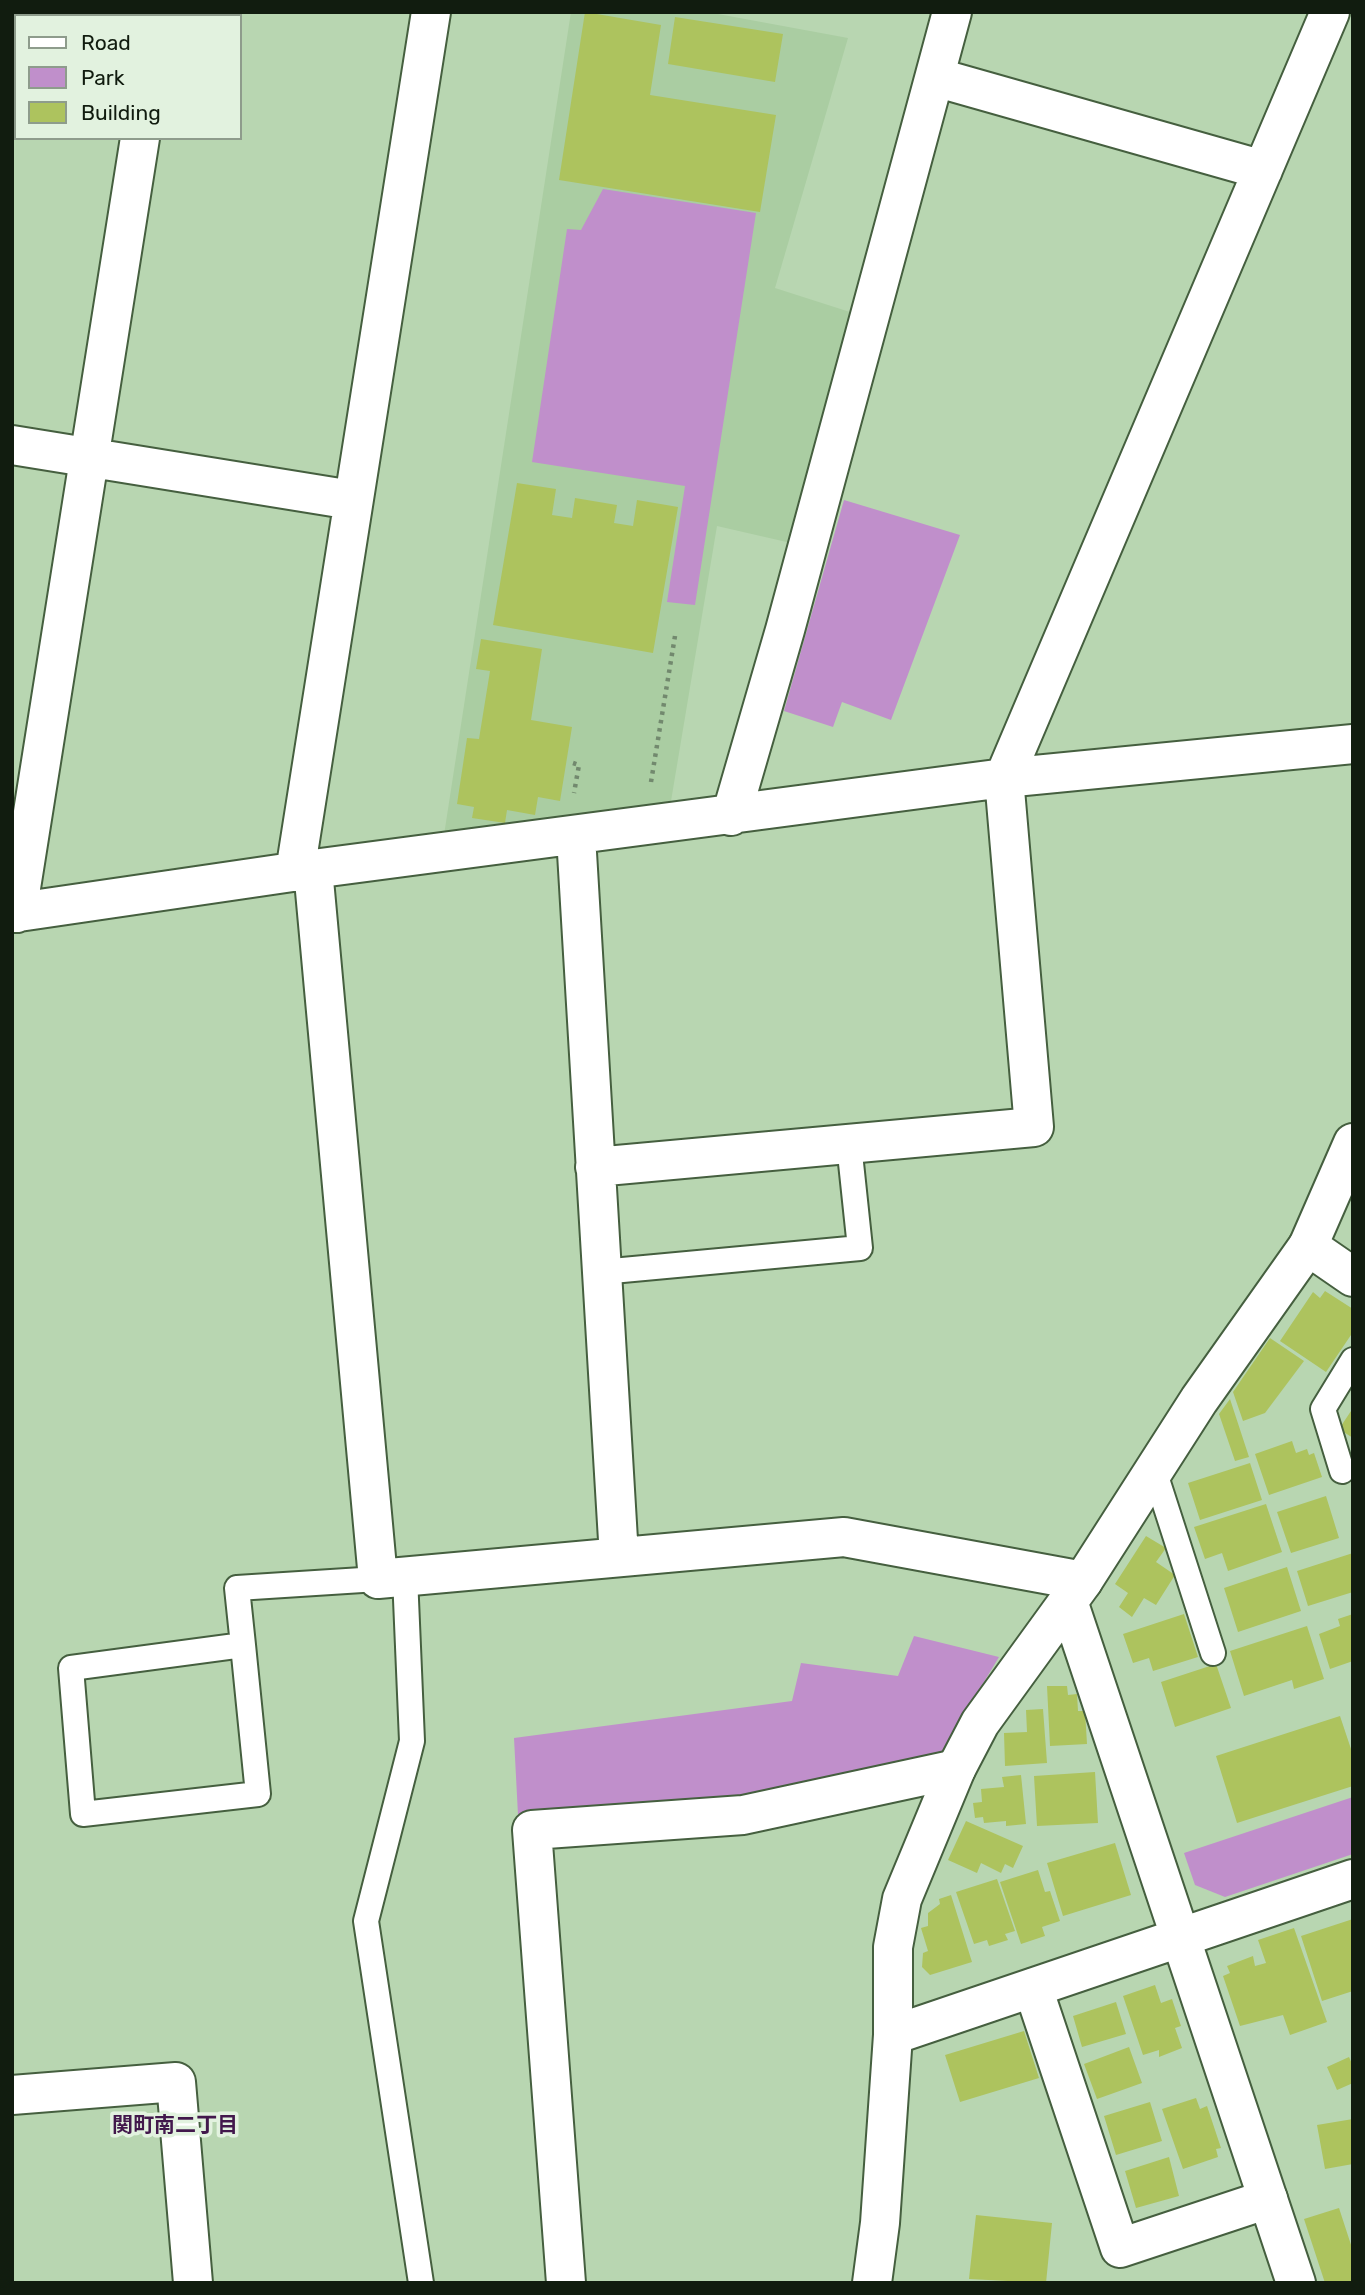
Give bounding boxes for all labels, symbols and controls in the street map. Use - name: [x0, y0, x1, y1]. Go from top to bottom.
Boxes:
- legend: [14, 14, 242, 140]
- text: Road: [81, 30, 131, 55]
- text: Park: [81, 65, 125, 90]
- text: Building: [81, 100, 161, 125]
- district label: 関町南二丁目: [112, 2113, 238, 2139]

